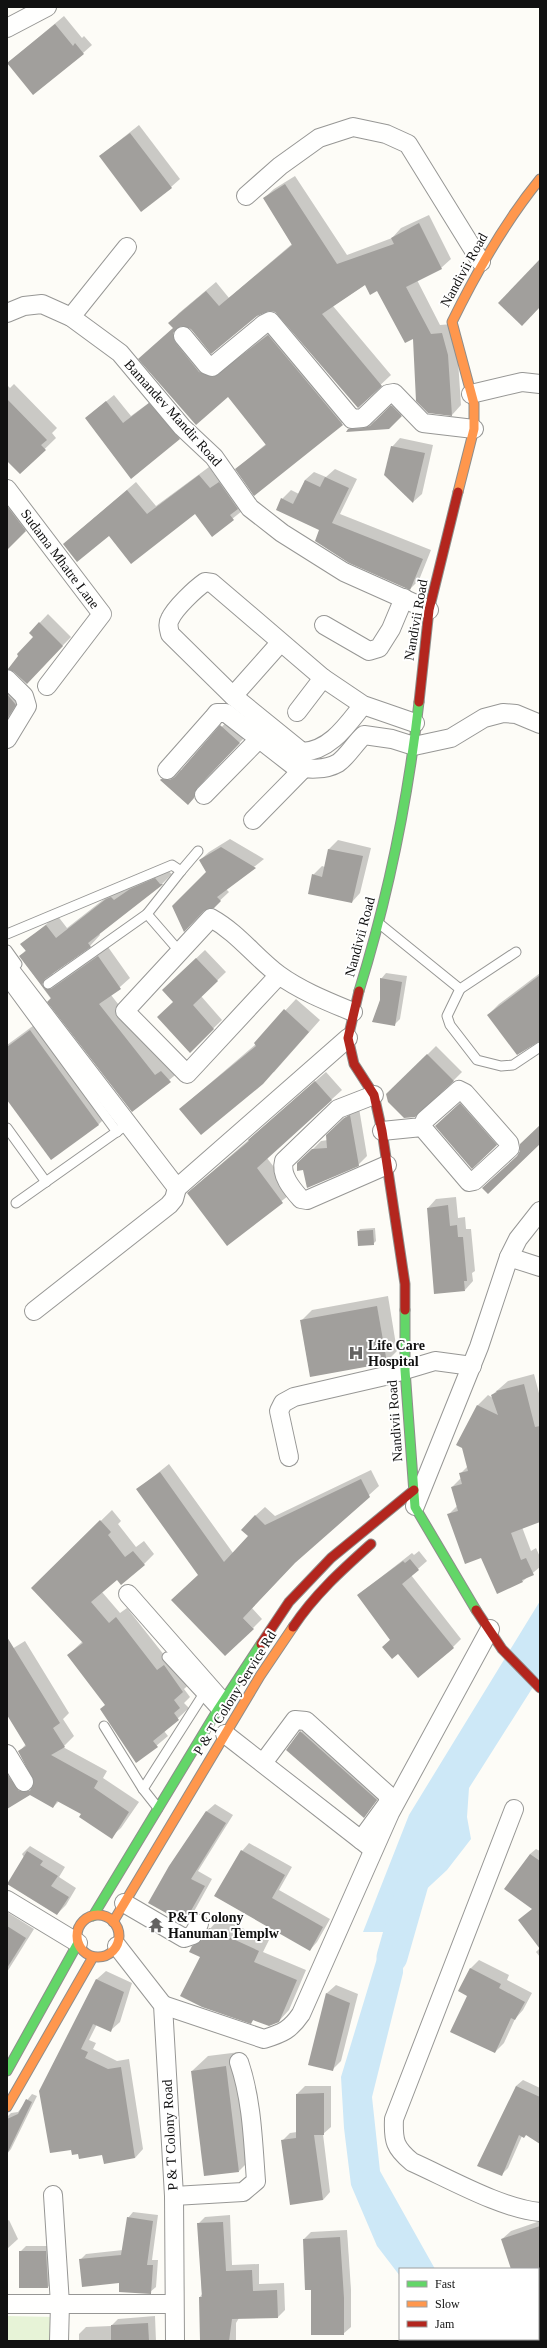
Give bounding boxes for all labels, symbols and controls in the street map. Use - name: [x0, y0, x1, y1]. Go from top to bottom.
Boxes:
- street label: Nandivii Road: [438, 230, 490, 310]
- street label: Bamandev Mandir Road: [121, 357, 225, 469]
- street label: Sudama Mhatre Lane: [18, 506, 102, 612]
- street label: Nandivii Road: [401, 578, 431, 662]
- street label: Nandivii Road: [342, 895, 378, 979]
- place label: Life Care Hospital: [368, 1338, 425, 1369]
- hospital icon: Life Care Hospital: [347, 1344, 365, 1362]
- street label: Nandivii Road: [385, 1380, 405, 1462]
- street label: P & T Colony Service Rd: [191, 1628, 279, 1758]
- place label: P&T Colony Hanuman Templw: [168, 1910, 280, 1941]
- temple icon: P&T Colony Hanuman Templw: [147, 1916, 165, 1934]
- street label: P & T Colony Road: [160, 2079, 180, 2191]
- legend: [399, 2268, 539, 2340]
- text: Fast: [435, 2277, 456, 2291]
- text: Slow: [435, 2297, 460, 2311]
- text: Jam: [435, 2317, 455, 2331]

